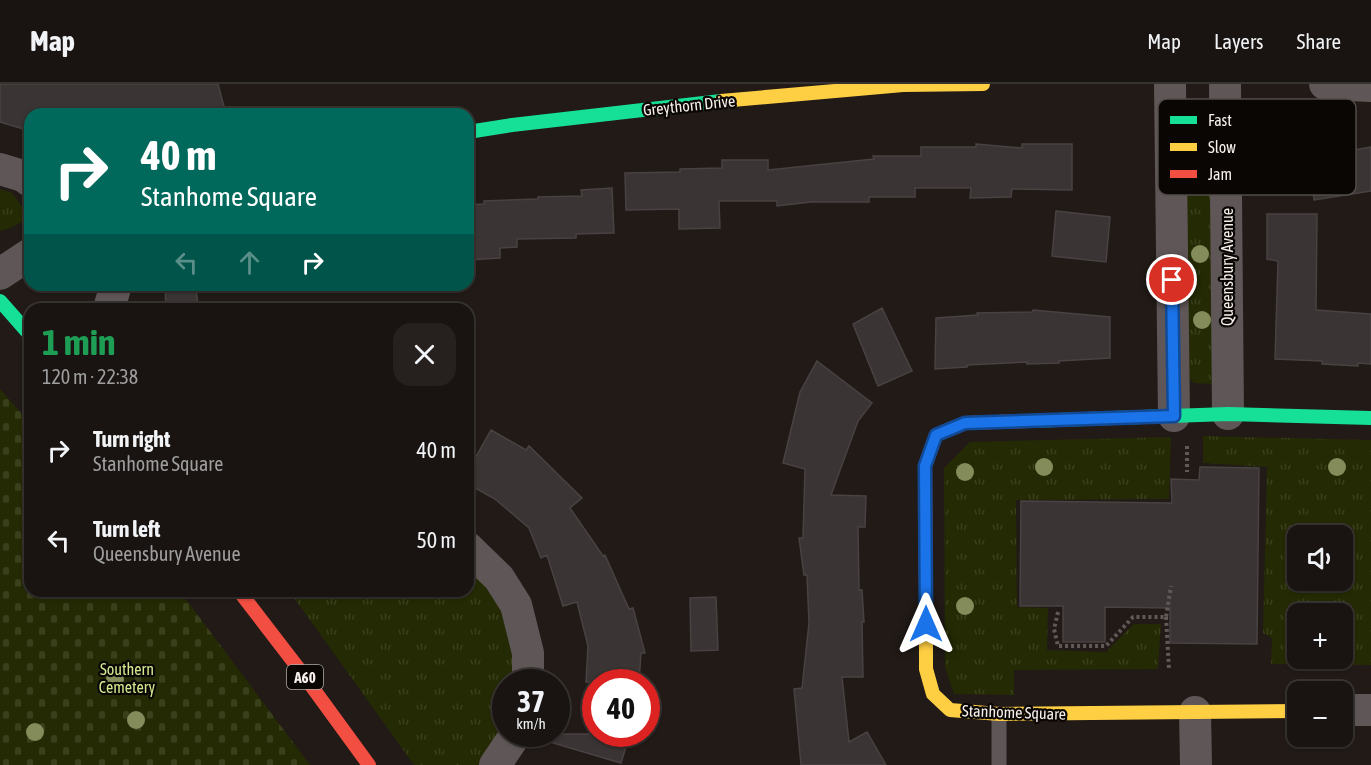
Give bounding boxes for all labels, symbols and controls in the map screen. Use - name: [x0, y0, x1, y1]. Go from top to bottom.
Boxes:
- text: Map: [30, 25, 75, 57]
- text: Map: [1147, 29, 1181, 53]
- text: Layers: [1214, 29, 1264, 53]
- text: Share: [1297, 29, 1341, 53]
- street label: Greythorn Drive: [642, 91, 736, 120]
- legend: [1158, 99, 1356, 195]
- text: Fast: [1208, 111, 1232, 129]
- text: 40 m: [141, 131, 216, 179]
- icon: right: [42, 132, 120, 210]
- text: Slow: [1208, 138, 1236, 156]
- text: Jam: [1208, 165, 1232, 183]
- text: Stanhome Square: [141, 181, 317, 212]
- street label: Queensbury Avenue: [1218, 208, 1237, 326]
- icon: left: [170, 246, 203, 279]
- icon: ahead: [233, 246, 266, 279]
- icon: right: [296, 246, 329, 279]
- pin: [1146, 254, 1197, 305]
- icon: arrive: [1155, 263, 1188, 296]
- text: 1 min: [42, 321, 116, 363]
- button: close: [393, 323, 456, 386]
- text: 120 m · 22:38: [42, 365, 138, 388]
- text: Turn right: [93, 426, 170, 452]
- icon: right: [42, 434, 75, 467]
- text: 40 m: [416, 437, 456, 463]
- text: Stanhome Square: [93, 452, 223, 475]
- text: Turn left: [93, 516, 160, 542]
- icon: left: [42, 524, 75, 557]
- map controls: [1287, 525, 1353, 747]
- button: sound: [1287, 525, 1353, 591]
- text: 50 m: [416, 527, 456, 553]
- text: Queensbury Avenue: [93, 542, 241, 565]
- position arrow: [894, 592, 958, 656]
- button: +: [1287, 603, 1353, 669]
- park label: Southern Cemetery: [99, 660, 156, 697]
- road number: A60: [287, 665, 323, 689]
- speed limit sign: 40: [582, 669, 660, 747]
- button: −: [1287, 681, 1353, 747]
- text: 37: [517, 684, 545, 718]
- street label: Stanhome Square: [962, 701, 1066, 724]
- text: km/h: [516, 715, 546, 732]

